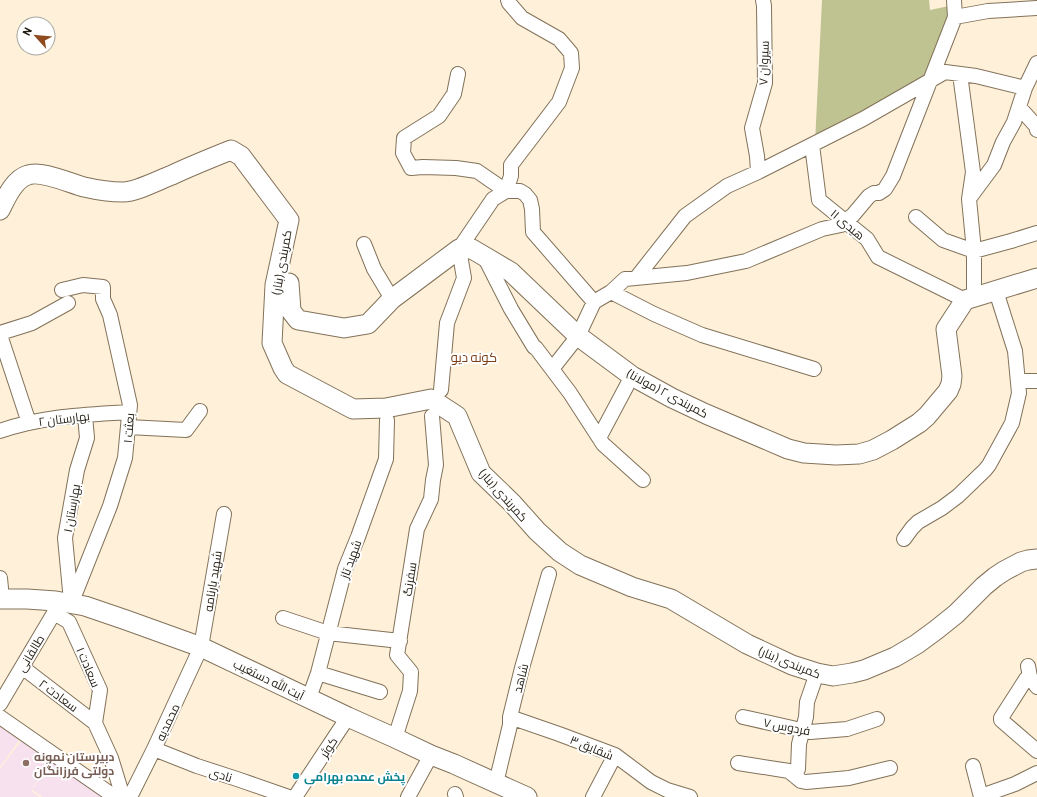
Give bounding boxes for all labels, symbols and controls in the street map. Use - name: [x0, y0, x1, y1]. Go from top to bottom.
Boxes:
- north arrow: [16, 16, 56, 56]
- text: N: [19, 25, 34, 37]
- street label: سیروان ۷: [755, 40, 772, 86]
- street label: هیدی ۱۱: [828, 206, 868, 243]
- street label: کمربندی (بنار): [268, 229, 295, 296]
- district label: کونه دیو: [451, 349, 497, 365]
- street label: کمربندی ۲ (مولانا): [624, 365, 711, 421]
- street label: بهارستان ۲: [38, 408, 91, 429]
- street label: بعثت ۱: [120, 412, 137, 444]
- street label: کمربندی (بنار): [476, 465, 531, 525]
- street label: بهارستان ۱: [60, 483, 83, 533]
- street label: شهید تاز: [336, 538, 364, 582]
- street label: شهید بارنامه: [200, 549, 225, 613]
- street label: سفرنگ: [399, 561, 420, 597]
- street label: طالقانی: [13, 632, 47, 675]
- street label: کمربندی (بنار): [756, 643, 823, 682]
- street label: سعادت ۱: [74, 645, 104, 689]
- street label: آیت الله دستغیب: [231, 656, 307, 703]
- street label: شاهد: [510, 662, 530, 694]
- street label: سعادت ۲: [37, 676, 81, 714]
- street label: محمدیه: [152, 701, 183, 743]
- street label: فردوس ۷: [762, 715, 812, 738]
- street label: شقایق ۳: [568, 732, 616, 763]
- street label: کوثر: [316, 734, 340, 761]
- place label: دبیرستان نمونه دولتی فرزانگان: [34, 749, 115, 779]
- marker: دبیرستان نمونه دولتی فرزانگان: [21, 758, 31, 768]
- street label: نادی: [208, 764, 234, 785]
- place label: پخش عمده بهرامی: [304, 769, 406, 786]
- marker: پخش عمده بهرامی: [291, 771, 301, 781]

